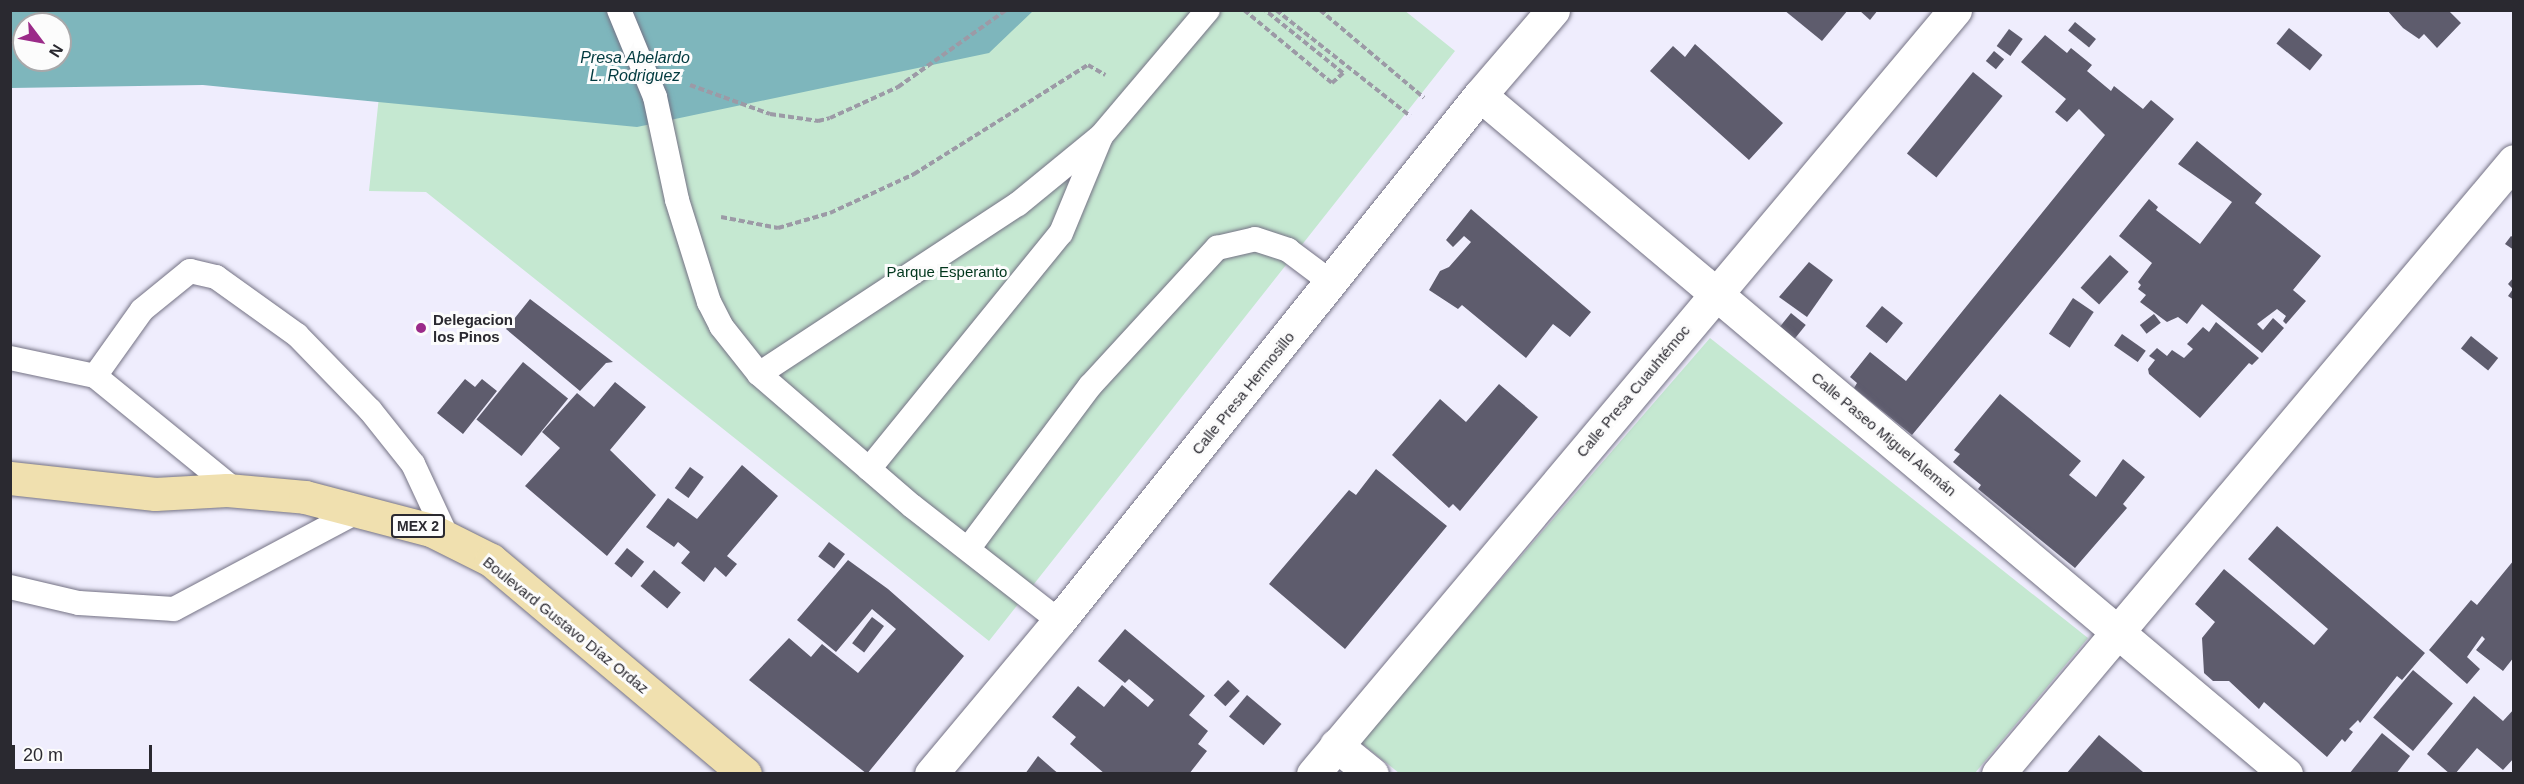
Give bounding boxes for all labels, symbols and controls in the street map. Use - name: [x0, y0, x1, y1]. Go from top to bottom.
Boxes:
- north arrow: [12, 12, 72, 72]
- text: N: [46, 41, 66, 60]
- water label: Presa Abelardo L. Rodriguez: [580, 48, 690, 86]
- park label: Parque Esperanto: [887, 263, 1007, 281]
- place label: Delegacion los Pinos: [433, 310, 513, 345]
- marker: Delegacion los Pinos: [414, 321, 428, 335]
- street label: Calle Presa Cuauhtémoc: [1573, 321, 1693, 461]
- street label: Calle Presa Hermosillo: [1188, 328, 1298, 458]
- street label: Calle Paseo Miguel Alemán: [1808, 368, 1960, 500]
- road number: MEX 2: [390, 515, 446, 537]
- street label: Boulevard Gustavo Díaz Ordaz: [480, 553, 652, 697]
- scale bar: [15, 733, 154, 771]
- text: 20 m: [23, 745, 63, 765]

